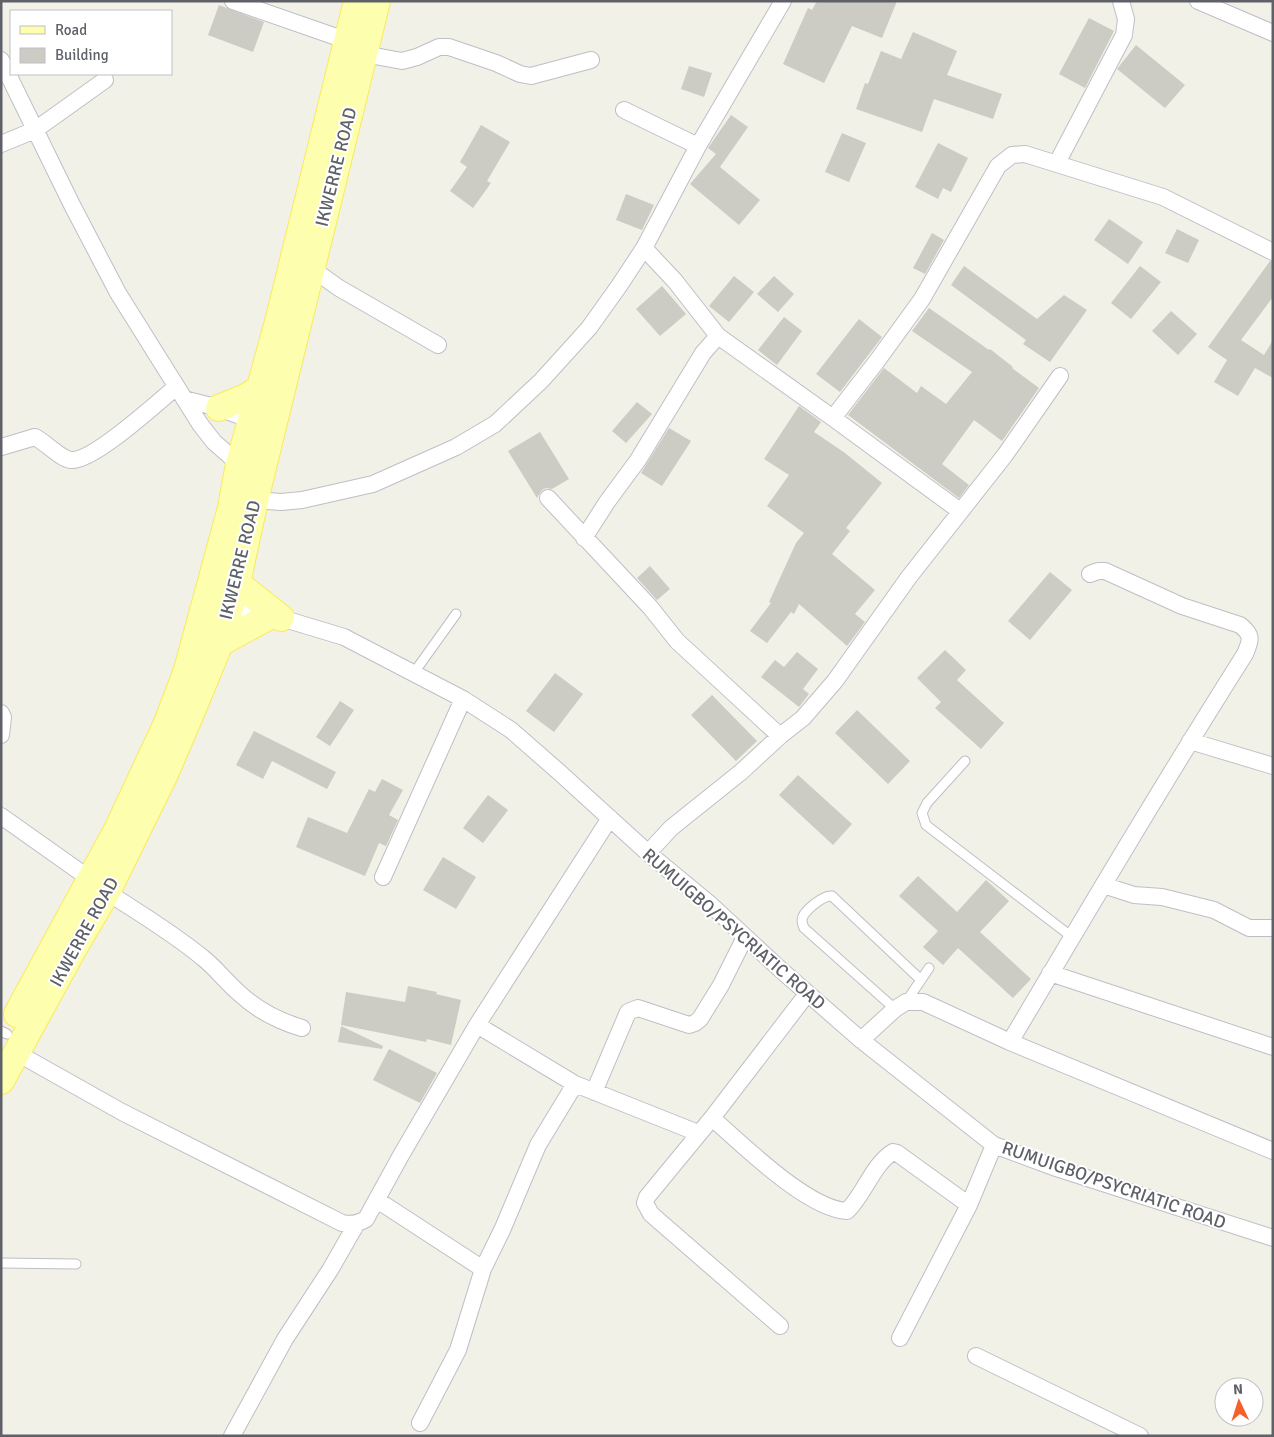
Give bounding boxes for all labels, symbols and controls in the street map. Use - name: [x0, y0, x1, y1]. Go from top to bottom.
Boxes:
- legend: [10, 10, 172, 75]
- text: Road: [55, 21, 87, 39]
- text: Building: [55, 46, 109, 64]
- street label: IKWERRE ROAD: [311, 105, 361, 229]
- street label: IKWERRE ROAD: [215, 498, 265, 622]
- street label: RUMUIGBO/PSYCRIATIC ROAD: [638, 844, 830, 1014]
- street label: IKWERRE ROAD: [45, 873, 123, 991]
- street label: RUMUIGBO/PSYCRIATIC ROAD: [999, 1136, 1229, 1234]
- north arrow: [1214, 1377, 1264, 1427]
- text: N: [1233, 1381, 1244, 1398]

